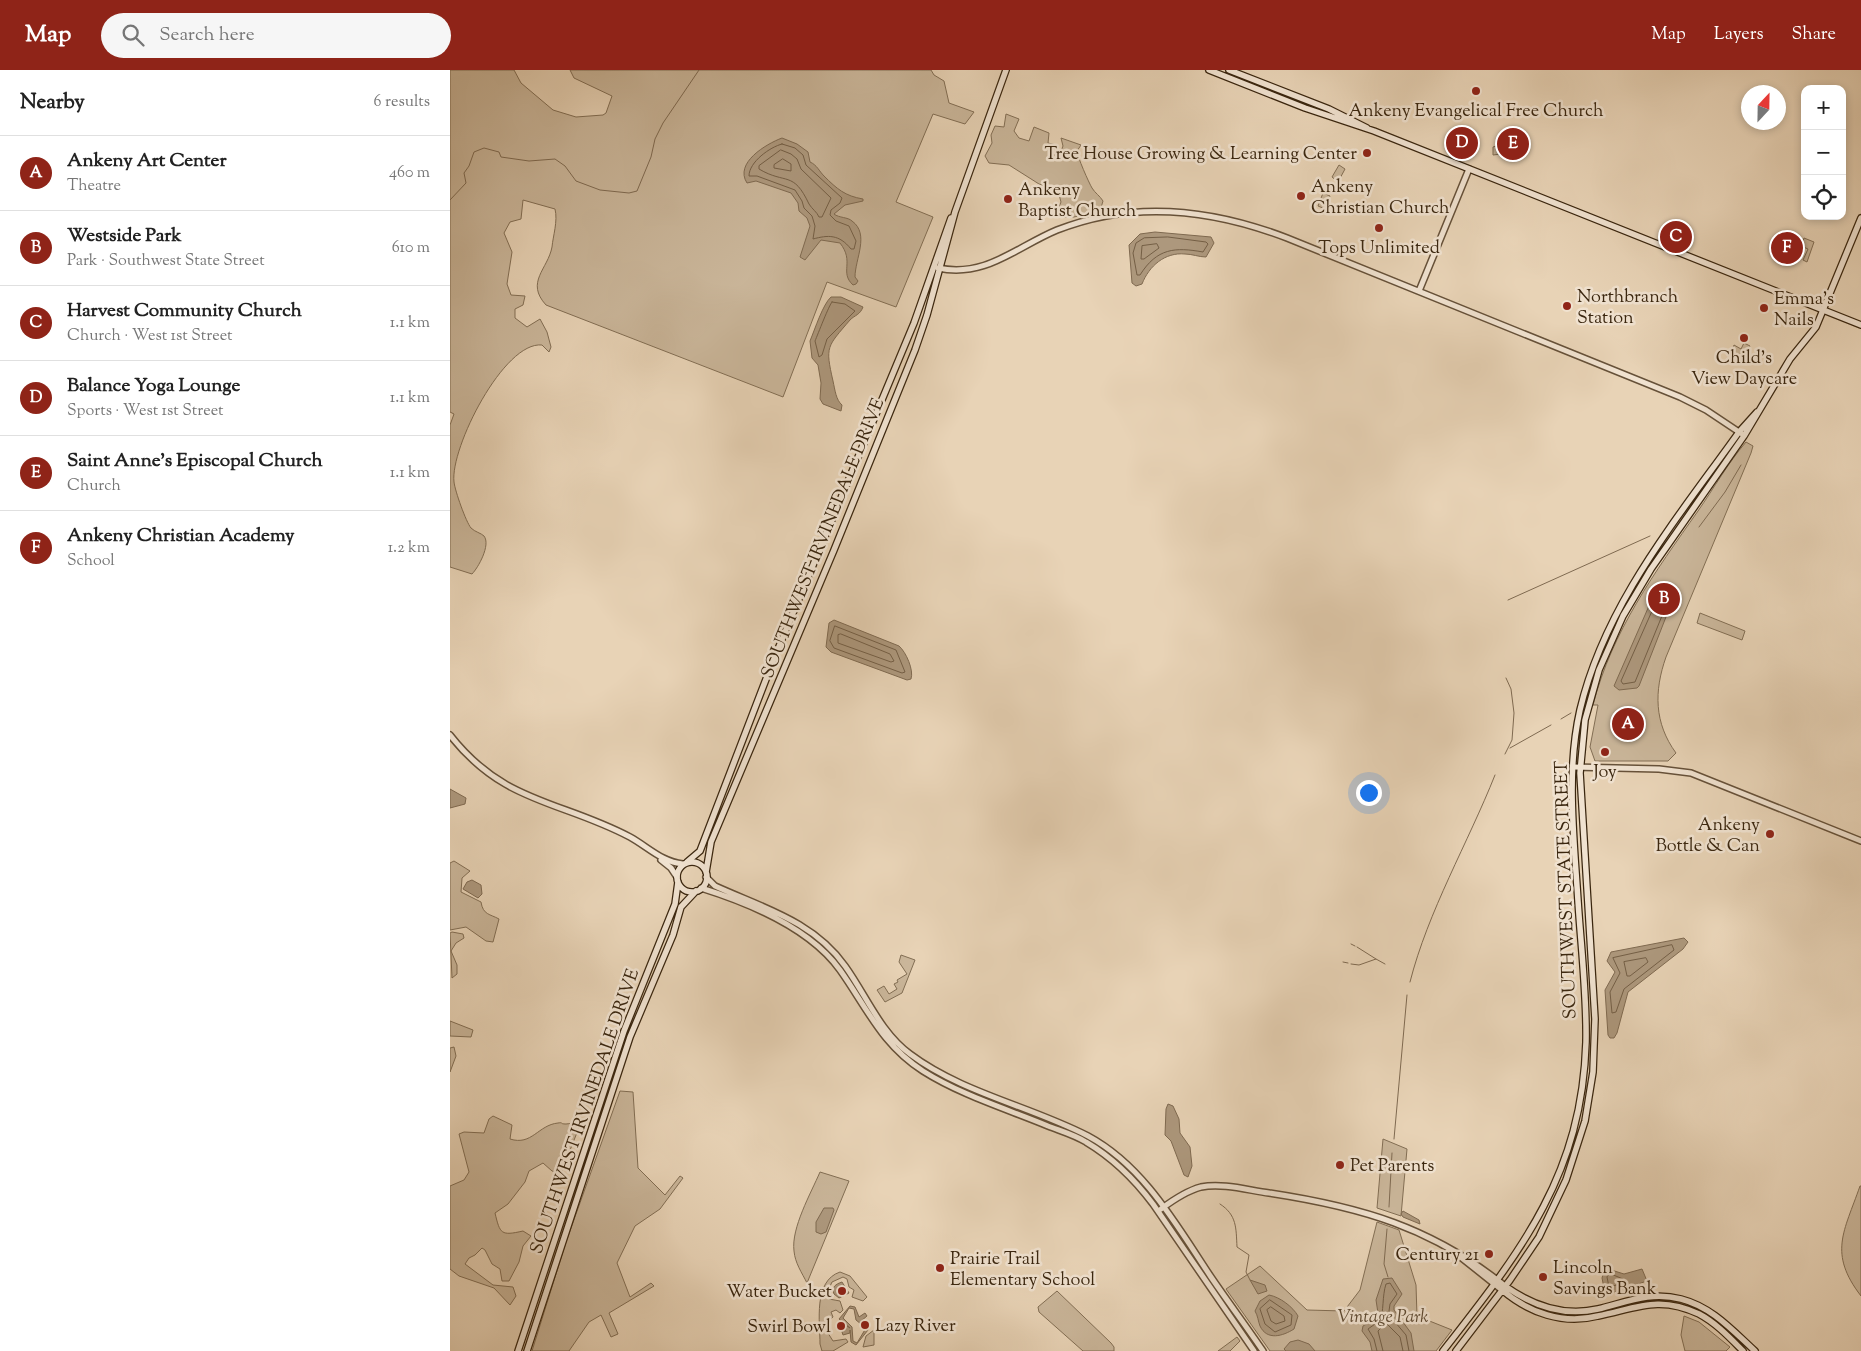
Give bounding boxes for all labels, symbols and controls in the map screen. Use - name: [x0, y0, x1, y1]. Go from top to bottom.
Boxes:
- search box: [101, 13, 451, 58]
- text: Map: [25, 18, 71, 52]
- icon: search: [119, 21, 147, 49]
- text: Search here: [159, 22, 255, 49]
- text: Map: [1651, 22, 1686, 48]
- text: Layers: [1714, 22, 1764, 48]
- text: Share: [1792, 22, 1836, 48]
- marker: Ankeny Evangelical Free Church: [1470, 85, 1482, 97]
- north arrow: [1741, 85, 1786, 130]
- map controls: [1801, 85, 1846, 220]
- button: +: [1801, 85, 1846, 130]
- text: Nearby: [20, 88, 85, 118]
- text: 6 results: [374, 91, 430, 114]
- place label: Ankeny Evangelical Free Church: [1348, 99, 1604, 125]
- pin: D: [1446, 124, 1478, 162]
- pin: E: [1497, 125, 1529, 163]
- button: −: [1801, 130, 1846, 175]
- place label: Tree House Growing & Learning Center: [1044, 142, 1357, 168]
- marker: Tree House Growing & Learning Center: [1361, 147, 1373, 159]
- text: Ankeny Art Center: [67, 148, 227, 175]
- text: A: [30, 162, 43, 185]
- text: 460 m: [389, 162, 430, 185]
- text: Theatre: [67, 175, 121, 198]
- place label: Ankeny Christian Church: [1311, 175, 1450, 222]
- button: locate: [1801, 175, 1846, 220]
- place label: Ankeny Baptist Church: [1018, 178, 1137, 225]
- marker: Ankeny Christian Church: [1295, 190, 1307, 202]
- marker: Ankeny Baptist Church: [1002, 193, 1014, 205]
- pin: C: [1660, 218, 1692, 256]
- marker: Tops Unlimited: [1373, 222, 1385, 234]
- text: Westside Park: [67, 223, 182, 250]
- pin: F: [1771, 229, 1803, 267]
- place label: Tops Unlimited: [1318, 236, 1440, 262]
- text: B: [31, 237, 41, 260]
- text: 610 m: [392, 237, 430, 260]
- text: Park · Southwest State Street: [67, 250, 265, 273]
- place label: Northbranch Station: [1577, 285, 1679, 332]
- place label: Emma's Nails: [1774, 287, 1834, 334]
- text: Harvest Community Church: [67, 298, 302, 325]
- marker: Northbranch Station: [1561, 300, 1573, 312]
- marker: Emma's Nails: [1758, 302, 1770, 314]
- text: C: [30, 312, 42, 335]
- text: 1.1 km: [390, 312, 430, 335]
- text: Church · West 1st Street: [67, 325, 233, 348]
- marker: Child's View Daycare: [1738, 332, 1750, 344]
- place label: Child's View Daycare: [1691, 346, 1797, 393]
- text: Balance Yoga Lounge: [67, 373, 240, 400]
- text: D: [30, 387, 42, 410]
- text: 1.1 km: [390, 387, 430, 410]
- street label: SOUTHWEST IRVINEDALE DRIVE: [756, 395, 892, 683]
- text: Sports · West 1st Street: [67, 400, 224, 423]
- text: Saint Anne's Episcopal Church: [67, 448, 323, 475]
- text: E: [31, 462, 41, 485]
- text: 1.1 km: [390, 462, 430, 485]
- text: Church: [67, 475, 121, 498]
- text: Ankeny Christian Academy: [67, 523, 295, 550]
- text: F: [32, 537, 40, 560]
- text: 1.2 km: [388, 537, 430, 560]
- text: School: [67, 550, 115, 573]
- pin: B: [1648, 580, 1680, 618]
- pin: A: [1612, 705, 1644, 743]
- marker: Joy: [1599, 746, 1611, 758]
- street label: SOUTHWEST STATE STREET: [1549, 760, 1585, 1020]
- place label: Joy: [1592, 760, 1617, 786]
- your location: [1356, 780, 1382, 806]
- place label: Ankeny Bottle & Can: [1655, 813, 1760, 860]
- marker: Ankeny Bottle & Can: [1764, 828, 1776, 840]
- street label: SOUTHWEST IRVINEDALE DRIVE: [525, 965, 647, 1258]
- place label: Pet Parents: [1350, 1154, 1434, 1180]
- marker: Pet Parents: [1334, 1159, 1346, 1171]
- place label: Century 21: [1396, 1243, 1479, 1269]
- place label: Prairie Trail Elementary School: [950, 1247, 1095, 1294]
- marker: Century 21: [1483, 1248, 1495, 1260]
- place label: Lincoln Savings Bank: [1553, 1256, 1657, 1303]
- marker: Prairie Trail Elementary School: [934, 1262, 946, 1274]
- marker: Lincoln Savings Bank: [1537, 1271, 1549, 1283]
- place label: Water Bucket: [726, 1280, 832, 1306]
- marker: Water Bucket: [836, 1285, 848, 1297]
- park label: Vintage Park: [1338, 1305, 1428, 1331]
- place label: Lazy River: [875, 1314, 956, 1340]
- place label: Swirl Bowl: [747, 1315, 831, 1341]
- marker: Lazy River: [859, 1319, 871, 1331]
- marker: Swirl Bowl: [835, 1320, 847, 1332]

